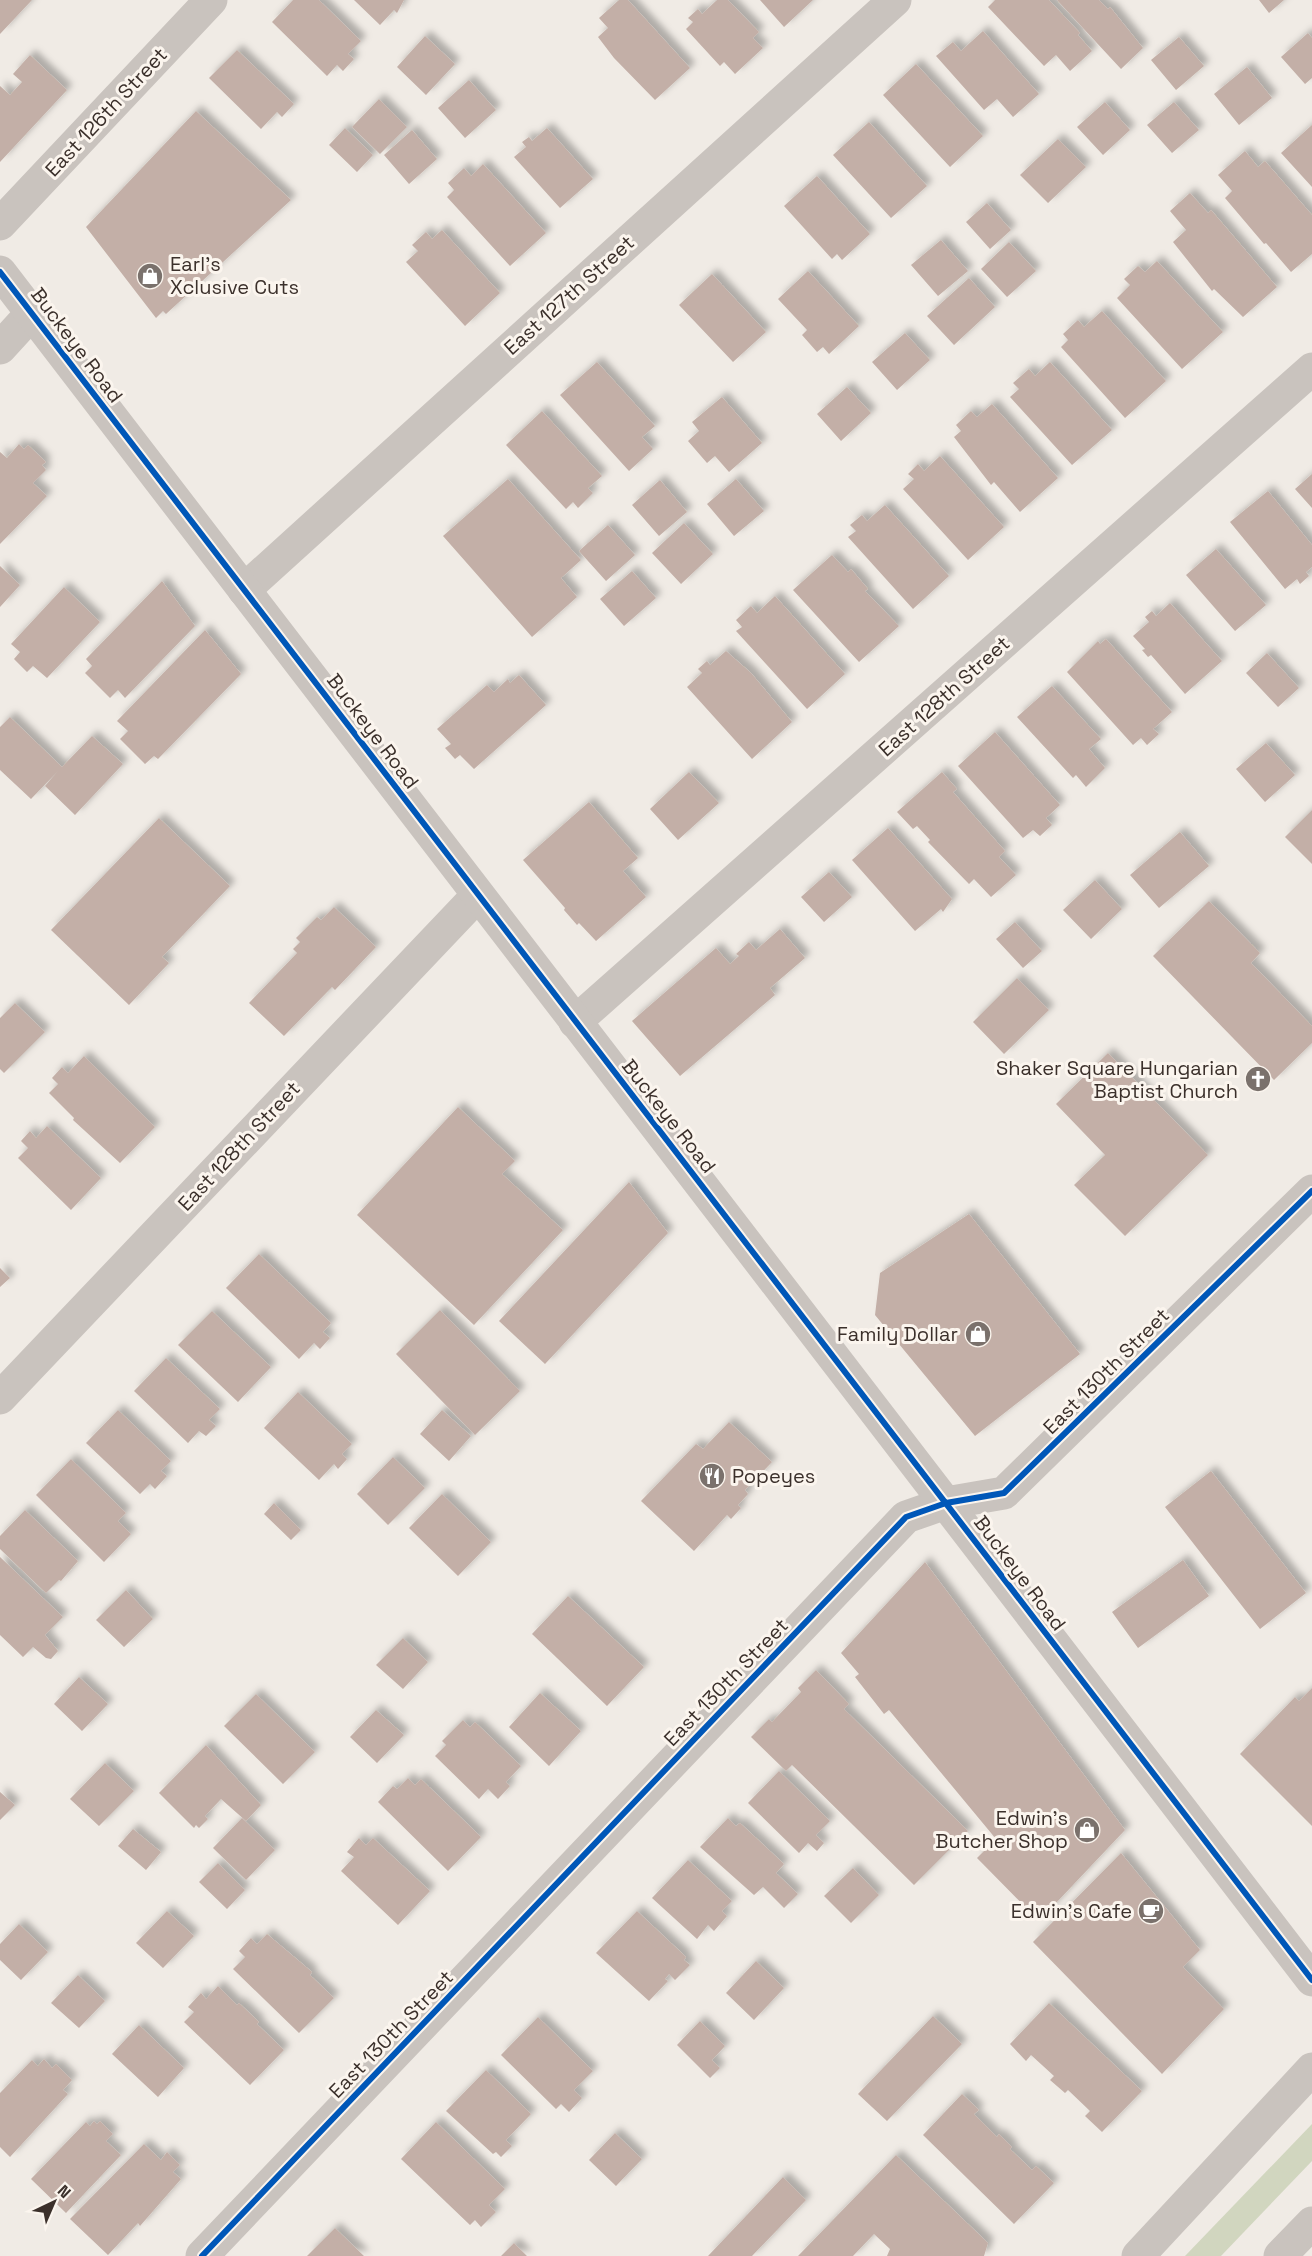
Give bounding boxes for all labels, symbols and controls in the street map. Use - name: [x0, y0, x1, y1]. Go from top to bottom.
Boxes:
- street label: East 126th Street: [39, 42, 173, 182]
- street label: East 127th Street: [498, 230, 640, 360]
- place label: Earl's Xclusive Cuts: [170, 251, 299, 300]
- shop icon: Earl's Xclusive Cuts: [135, 261, 165, 291]
- street label: Buckeye Road: [25, 282, 129, 408]
- street label: East 128th Street: [873, 630, 1015, 762]
- street label: Buckeye Road: [321, 668, 425, 794]
- street label: Buckeye Road: [616, 1054, 722, 1178]
- place label: Shaker Square Hungarian Baptist Church: [996, 1055, 1238, 1104]
- church icon: Shaker Square Hungarian Baptist Church: [1243, 1064, 1273, 1094]
- street label: East 128th Street: [172, 1076, 306, 1216]
- street label: East 130th Street: [1037, 1302, 1175, 1440]
- shop icon: Family Dollar: [963, 1319, 993, 1349]
- place label: Family Dollar: [837, 1321, 958, 1347]
- restaurant icon: Popeyes: [697, 1461, 727, 1491]
- place label: Popeyes: [732, 1463, 815, 1489]
- street label: Buckeye Road: [968, 1510, 1072, 1636]
- street label: East 130th Street: [658, 1612, 794, 1752]
- place label: Edwin's Butcher Shop: [935, 1805, 1068, 1854]
- shop icon: Edwin's Butcher Shop: [1072, 1815, 1102, 1845]
- cafe icon: Edwin's Cafe: [1136, 1896, 1166, 1926]
- place label: Edwin's Cafe: [1011, 1898, 1132, 1924]
- street label: East 130th Street: [323, 1964, 459, 2104]
- north arrow: [24, 2172, 84, 2232]
- text: N: [53, 2180, 75, 2203]

